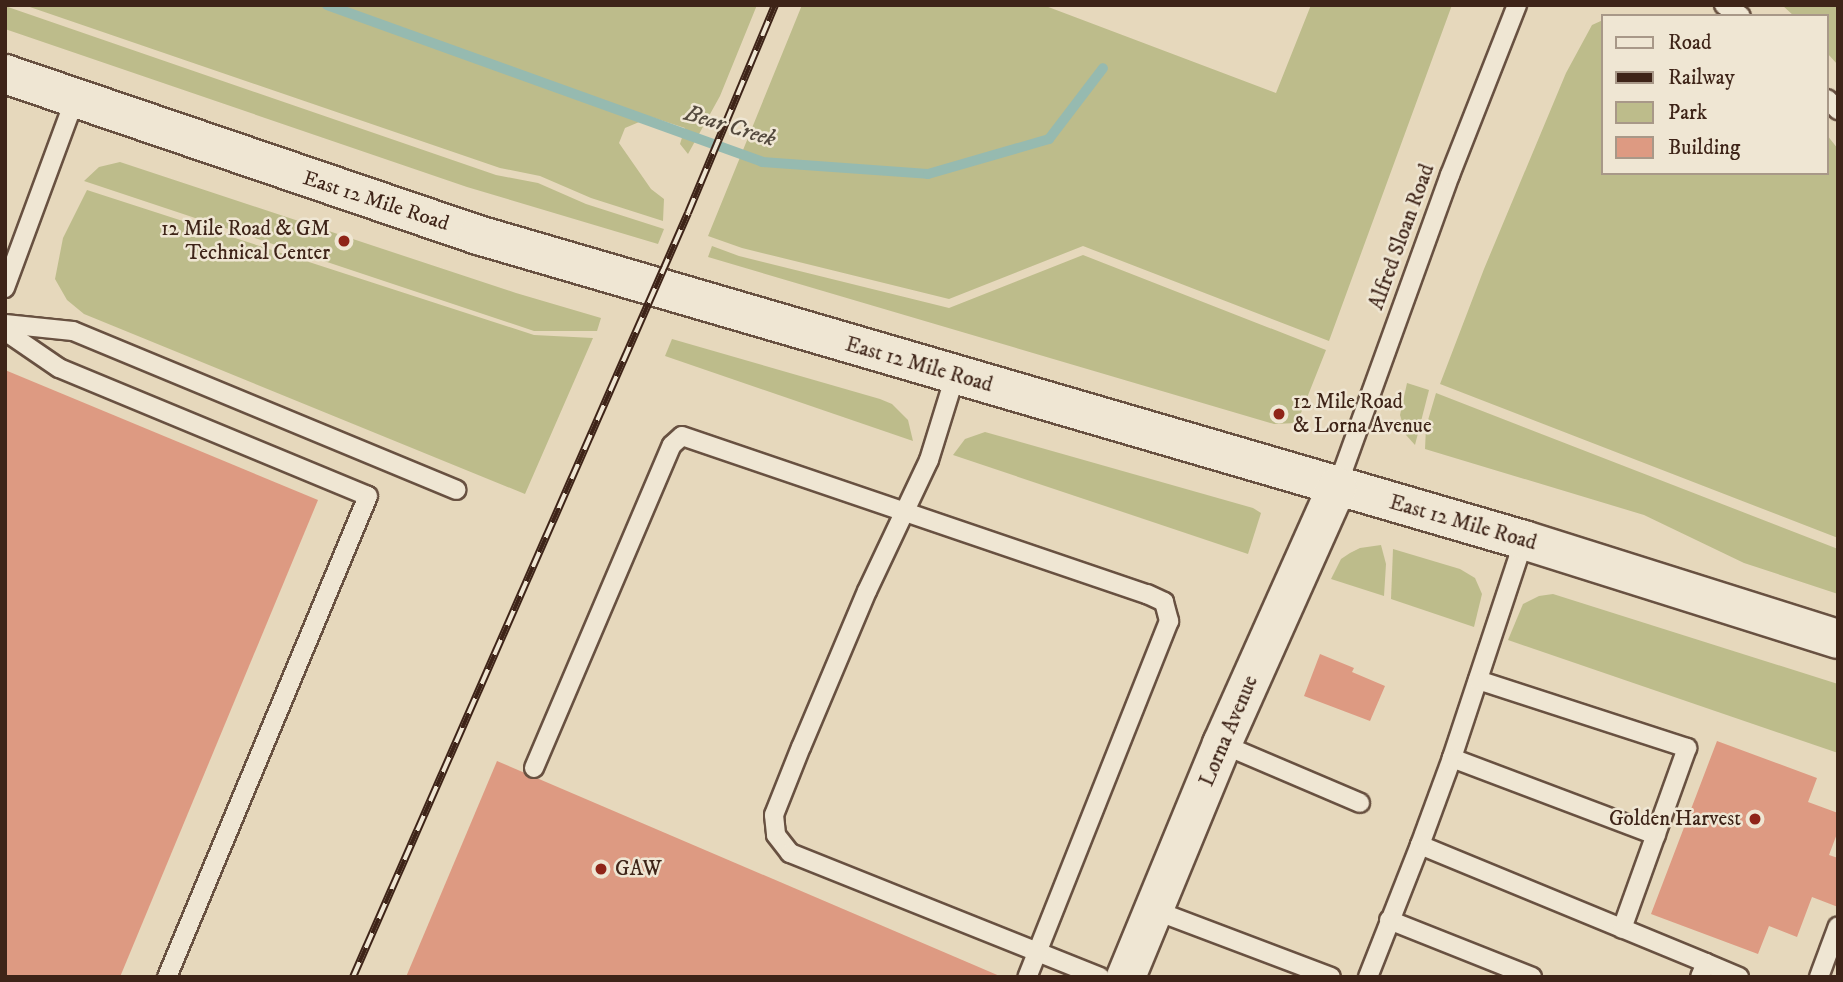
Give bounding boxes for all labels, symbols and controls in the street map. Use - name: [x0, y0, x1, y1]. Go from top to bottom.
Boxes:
- legend: [1602, 14, 1829, 175]
- text: Road: [1668, 30, 1712, 56]
- text: Railway: [1668, 65, 1735, 91]
- water label: Bear Creek: [681, 100, 779, 154]
- text: Park: [1668, 100, 1707, 126]
- text: Building: [1668, 135, 1740, 161]
- street label: Alfred Sloan Road: [1364, 161, 1440, 313]
- street label: East 12 Mile Road: [300, 166, 452, 236]
- place label: 12 Mile Road & GM Technical Center: [161, 216, 330, 266]
- marker: 12 Mile Road & GM Technical Center: [336, 233, 352, 249]
- street label: East 12 Mile Road: [842, 332, 996, 398]
- place label: 12 Mile Road & Lorna Avenue: [1293, 389, 1432, 439]
- marker: 12 Mile Road & Lorna Avenue: [1271, 406, 1287, 422]
- street label: East 12 Mile Road: [1386, 490, 1540, 556]
- street label: Lorna Avenue: [1194, 672, 1264, 790]
- place label: Golden Harvest: [1609, 806, 1741, 832]
- marker: Golden Harvest: [1747, 811, 1763, 827]
- place label: GAW: [615, 856, 662, 882]
- marker: GAW: [593, 861, 609, 877]

